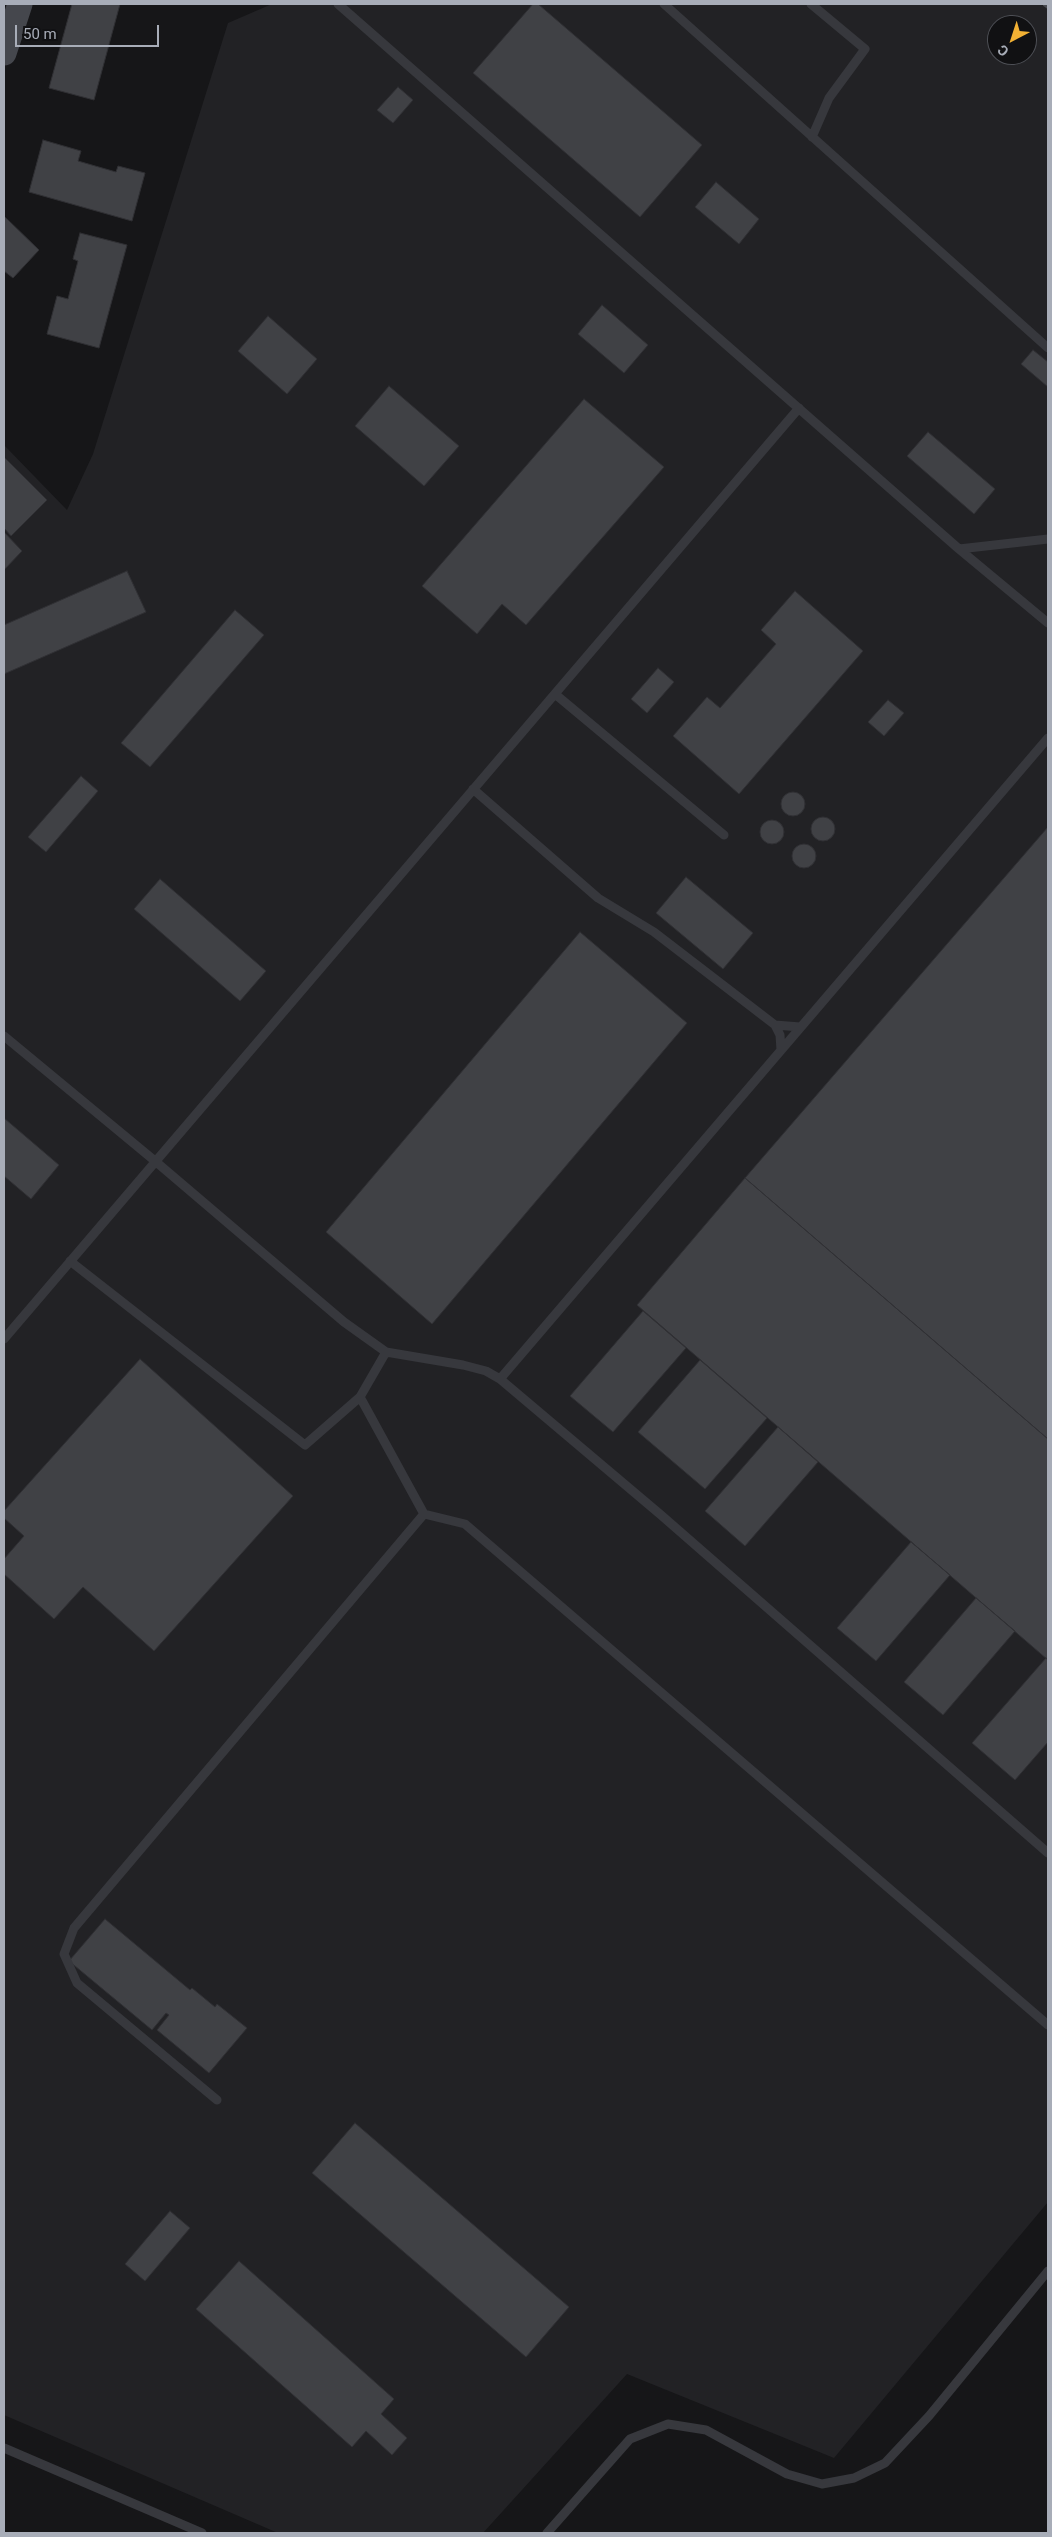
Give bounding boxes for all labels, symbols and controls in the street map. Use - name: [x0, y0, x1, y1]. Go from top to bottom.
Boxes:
- scale bar: [18, 15, 161, 47]
- north arrow: [987, 15, 1037, 65]
- text: 50 m: [23, 25, 57, 43]
- text: С: [994, 42, 1012, 60]

